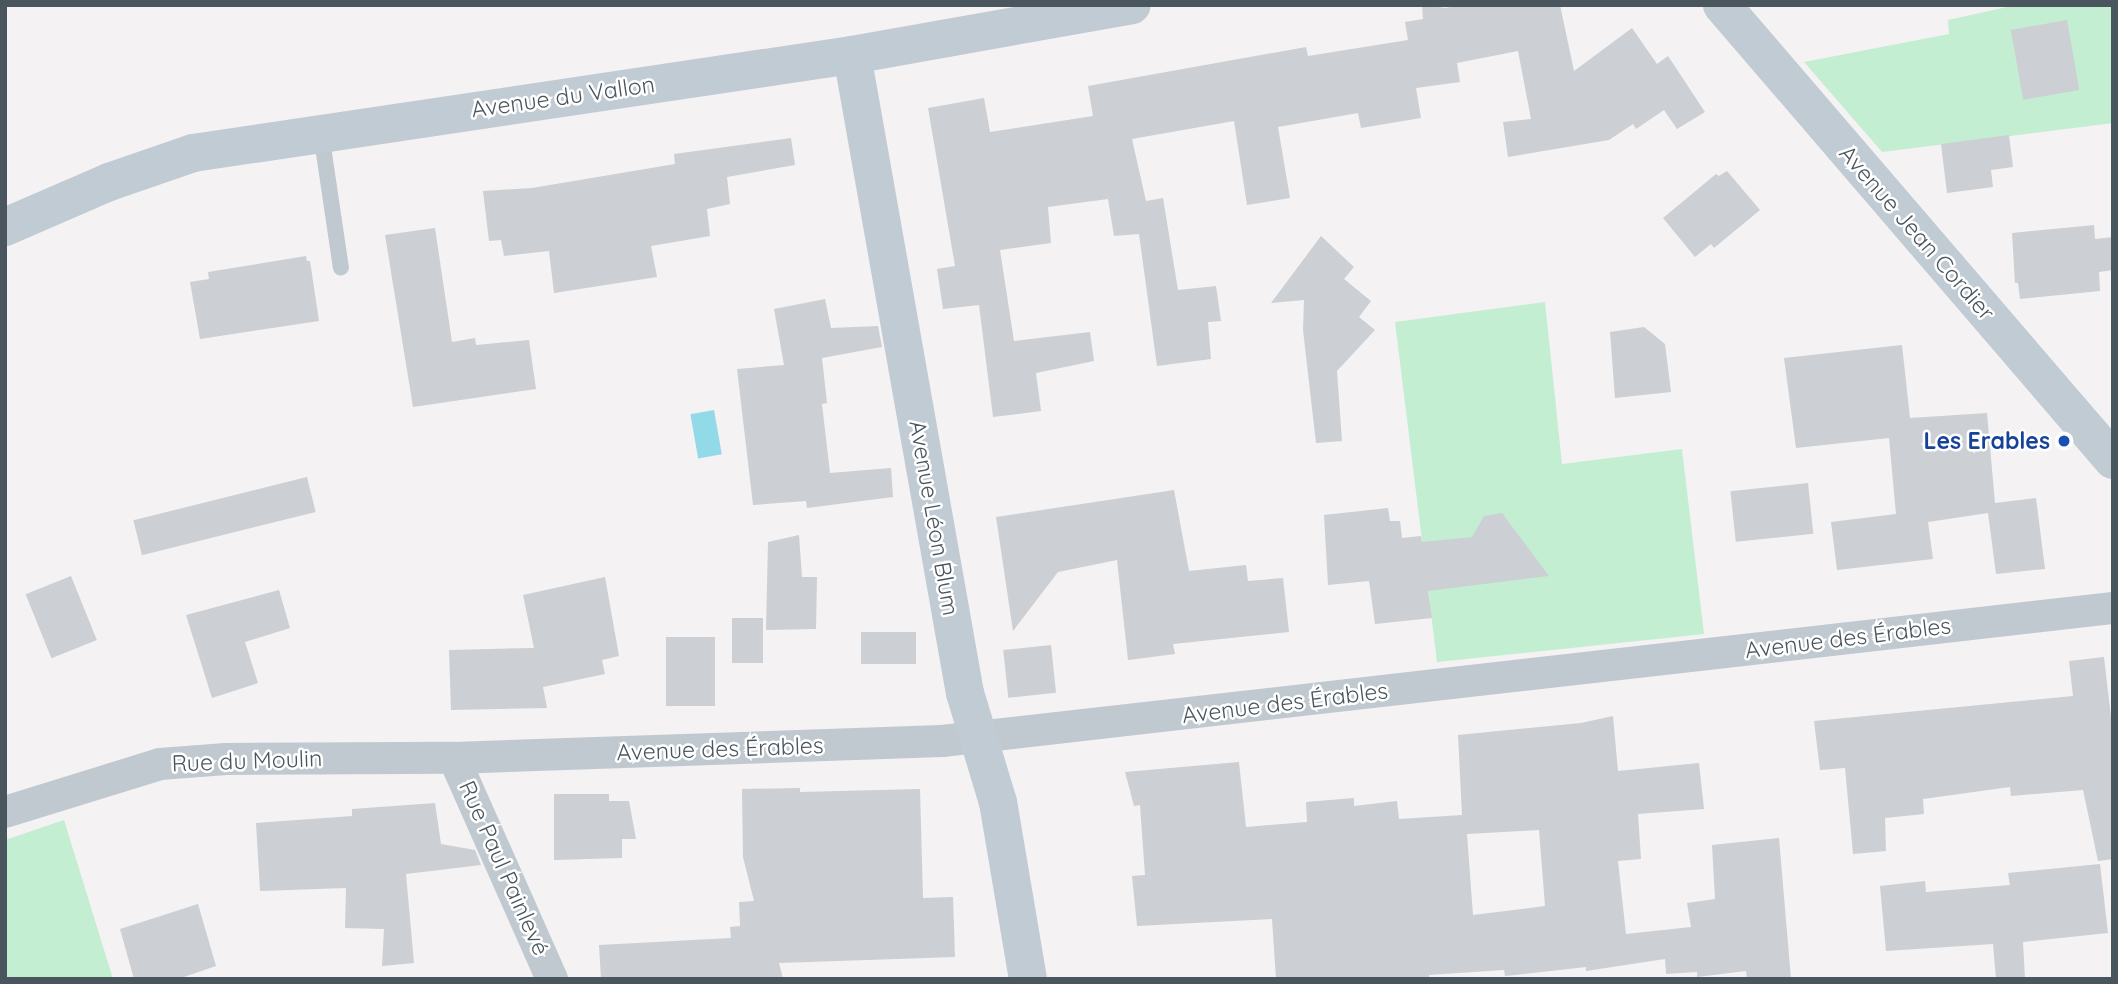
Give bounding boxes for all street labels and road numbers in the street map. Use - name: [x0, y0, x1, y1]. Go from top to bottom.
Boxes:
- street label: Avenue du Vallon: [469, 70, 657, 124]
- street label: Avenue Jean Cordier: [1834, 140, 2000, 326]
- street label: Avenue Léon Blum: [903, 418, 965, 618]
- street label: Avenue des Érables: [1743, 612, 1953, 664]
- street label: Avenue des Érables: [1180, 677, 1390, 729]
- street label: Avenue des Érables: [616, 732, 824, 766]
- street label: Rue du Moulin: [171, 745, 323, 777]
- street label: Rue Paul Painlevé: [453, 776, 555, 960]

